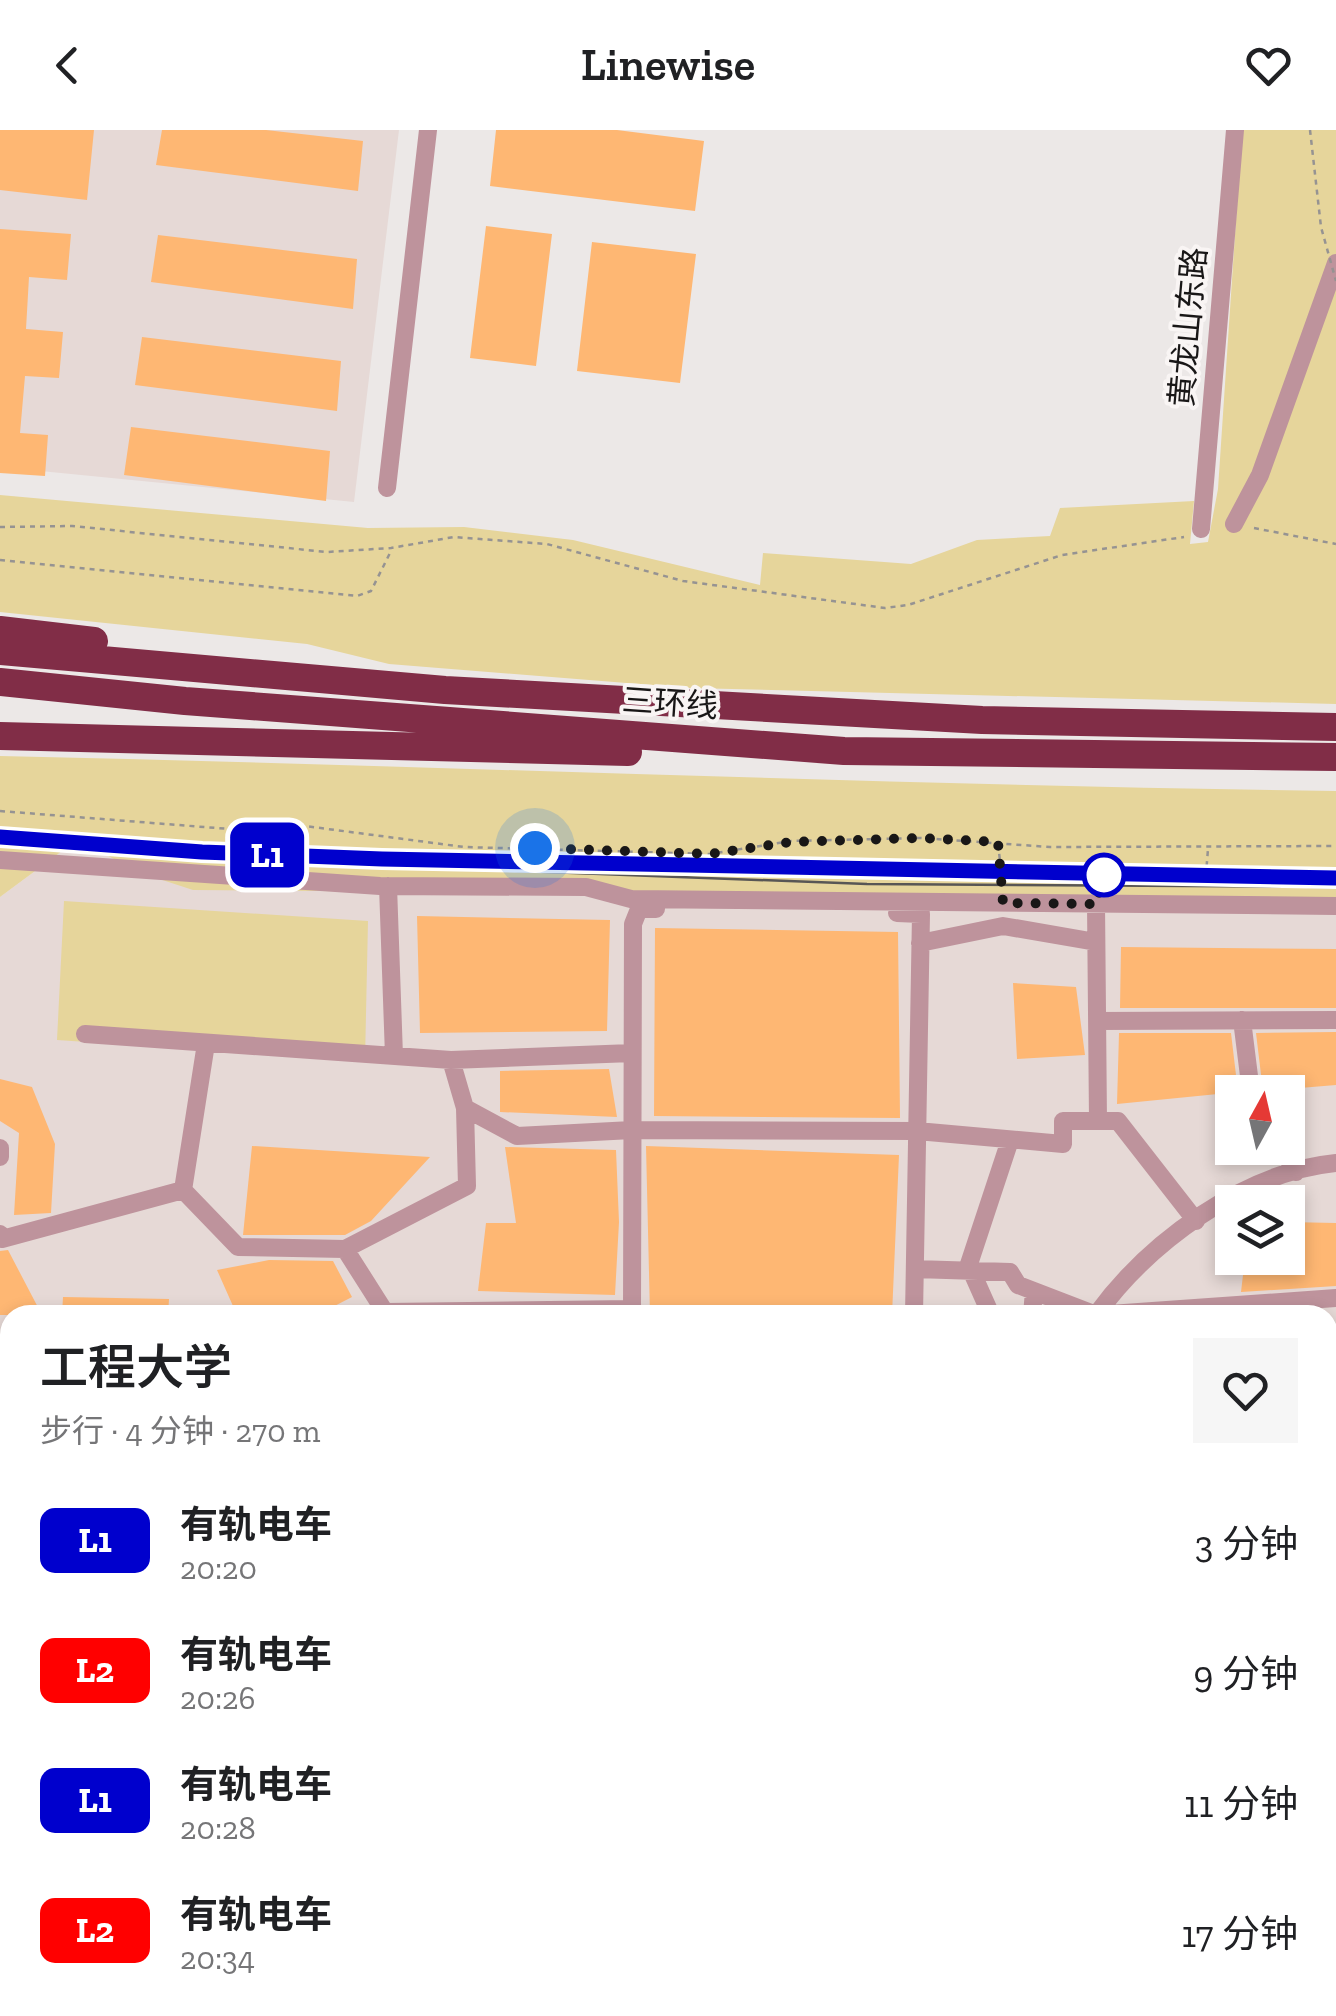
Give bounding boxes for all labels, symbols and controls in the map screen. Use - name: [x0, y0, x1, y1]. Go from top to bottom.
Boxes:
- icon: back: [40, 38, 95, 93]
- text: Linewise: [581, 38, 755, 92]
- icon: heart: [1241, 38, 1296, 93]
- street label: 黄龙山东路: [1162, 246, 1214, 408]
- street label: 三环线: [621, 681, 719, 725]
- line badge: L1: [222, 822, 312, 888]
- your location: [510, 823, 560, 873]
- text: L1: [250, 834, 284, 876]
- unlabelled marker: [1083, 854, 1125, 896]
- north arrow: [1215, 1075, 1305, 1165]
- map controls: [1215, 1075, 1305, 1275]
- button: layers: [1215, 1185, 1305, 1275]
- button: heart: [1193, 1338, 1298, 1443]
- text: 工程大学: [40, 1339, 232, 1396]
- text: 步行 · 4 分钟 · 270 m: [40, 1412, 320, 1450]
- text: 有轨电车: [180, 1502, 332, 1548]
- text: L1: [78, 1519, 112, 1561]
- text: 3 分钟: [1195, 1521, 1298, 1567]
- text: 20:20: [180, 1549, 257, 1587]
- text: 有轨电车: [180, 1632, 332, 1678]
- text: L2: [76, 1649, 114, 1691]
- text: 9 分钟: [1193, 1651, 1298, 1697]
- text: 20:26: [180, 1679, 256, 1717]
- text: 有轨电车: [180, 1762, 332, 1808]
- text: L1: [78, 1779, 112, 1821]
- text: 11 分钟: [1184, 1781, 1298, 1827]
- text: 20:28: [180, 1809, 256, 1847]
- text: 有轨电车: [180, 1892, 332, 1938]
- text: L2: [76, 1909, 114, 1951]
- text: 17 分钟: [1181, 1911, 1298, 1957]
- text: 20:34: [180, 1939, 255, 1977]

